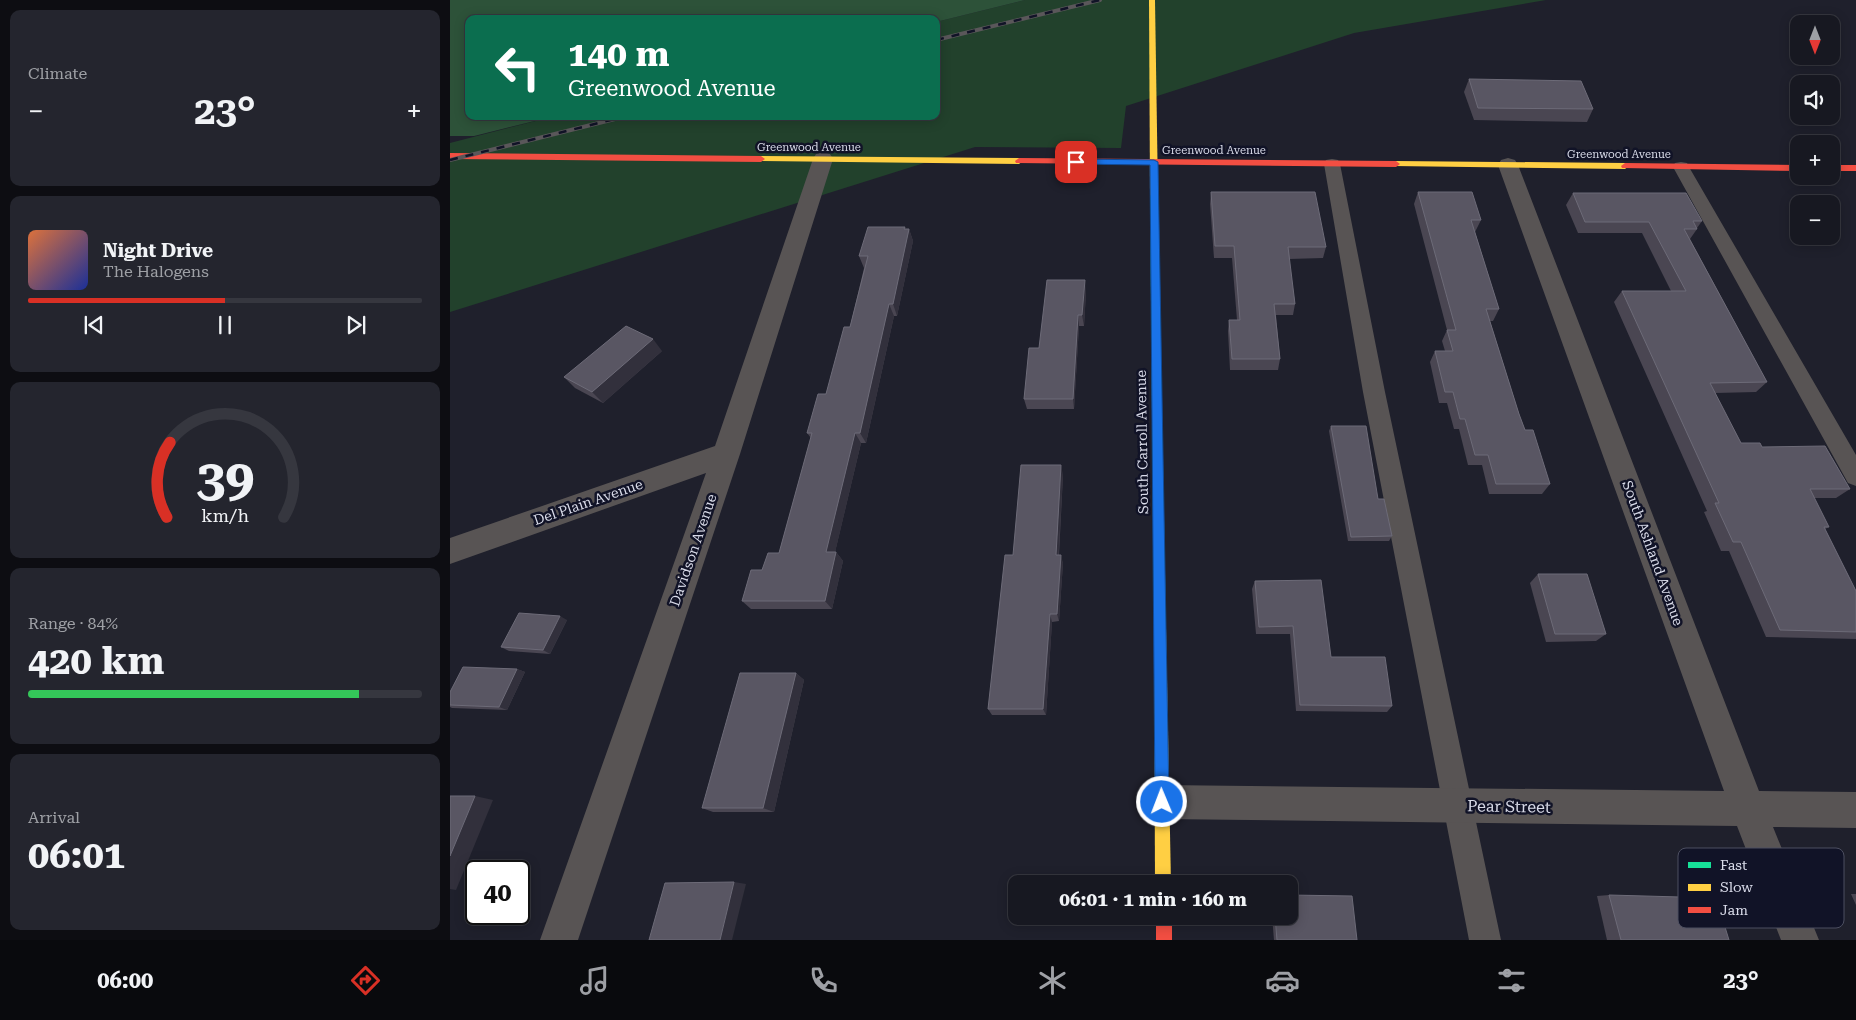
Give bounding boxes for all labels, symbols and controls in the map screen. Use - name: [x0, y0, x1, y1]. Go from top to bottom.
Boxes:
- north arrow: [1790, 15, 1840, 65]
- map controls: [1790, 15, 1840, 245]
- text: 140 m: [568, 34, 669, 75]
- icon: left: [485, 35, 550, 100]
- text: Climate: [28, 64, 87, 83]
- button: sound: [1790, 75, 1840, 125]
- text: Greenwood Avenue: [568, 76, 776, 101]
- text: 23°: [194, 89, 256, 133]
- text: −: [28, 95, 44, 128]
- text: +: [406, 95, 422, 128]
- button: +: [1790, 135, 1840, 185]
- street label: Greenwood Avenue: [757, 141, 861, 154]
- pin: [1055, 141, 1097, 183]
- street label: Greenwood Avenue: [1162, 144, 1266, 157]
- icon: arrive: [1062, 148, 1090, 176]
- street label: Greenwood Avenue: [1567, 148, 1671, 161]
- button: −: [1790, 195, 1840, 245]
- text: Night Drive: [103, 239, 213, 262]
- text: The Halogens: [103, 262, 209, 281]
- icon: previous: [80, 311, 108, 339]
- icon: pause: [211, 311, 239, 339]
- icon: next: [342, 311, 370, 339]
- street label: South Carroll Avenue: [1133, 370, 1151, 514]
- text: 39: [196, 448, 254, 509]
- street label: Del Plain Avenue: [531, 476, 645, 528]
- street label: South Ashland Avenue: [1619, 478, 1687, 628]
- street label: Davidson Avenue: [666, 492, 720, 608]
- text: km/h: [201, 505, 249, 526]
- text: Range · 84%: [28, 614, 118, 633]
- text: 420 km: [28, 639, 164, 683]
- position arrow: [1135, 775, 1187, 827]
- street label: Pear Street: [1467, 796, 1551, 817]
- text: Arrival: [28, 808, 80, 827]
- text: 06:01: [28, 833, 125, 877]
- legend: [1678, 848, 1844, 928]
- text: Fast: [1720, 857, 1747, 873]
- speed limit sign: 40: [465, 860, 530, 925]
- text: Slow: [1720, 879, 1753, 895]
- text: 06:01 · 1 min · 160 m: [1059, 888, 1247, 911]
- text: Jam: [1720, 902, 1748, 918]
- icon: directions: [348, 963, 383, 998]
- icon: music: [577, 963, 612, 998]
- icon: phone: [806, 963, 841, 998]
- icon: climate: [1035, 963, 1070, 998]
- icon: car: [1265, 963, 1300, 998]
- icon: filters: [1494, 963, 1529, 998]
- text: 06:00: [97, 968, 153, 993]
- text: 23°: [1723, 968, 1759, 993]

